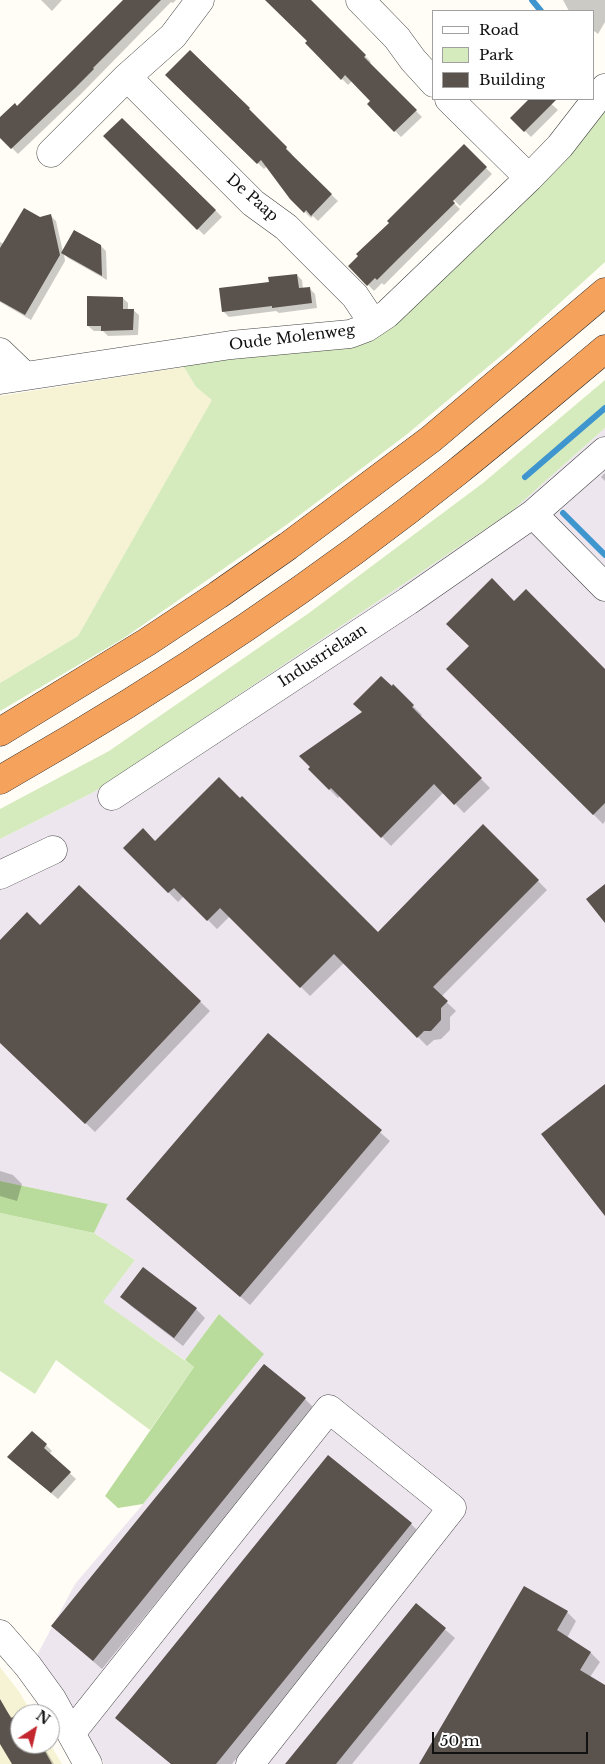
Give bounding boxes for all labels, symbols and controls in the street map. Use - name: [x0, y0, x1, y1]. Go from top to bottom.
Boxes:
- legend: [432, 10, 595, 100]
- text: Road: [479, 20, 519, 39]
- text: Park: [479, 45, 514, 64]
- text: Building: [479, 70, 545, 89]
- street label: De Paap: [222, 171, 282, 225]
- street label: Oude Molenweg: [228, 321, 356, 355]
- street label: Industrielaan: [275, 621, 371, 691]
- north arrow: [10, 1704, 60, 1754]
- text: N: [32, 1706, 54, 1729]
- scale bar: [435, 1722, 591, 1754]
- text: 50 m: [440, 1731, 480, 1750]

